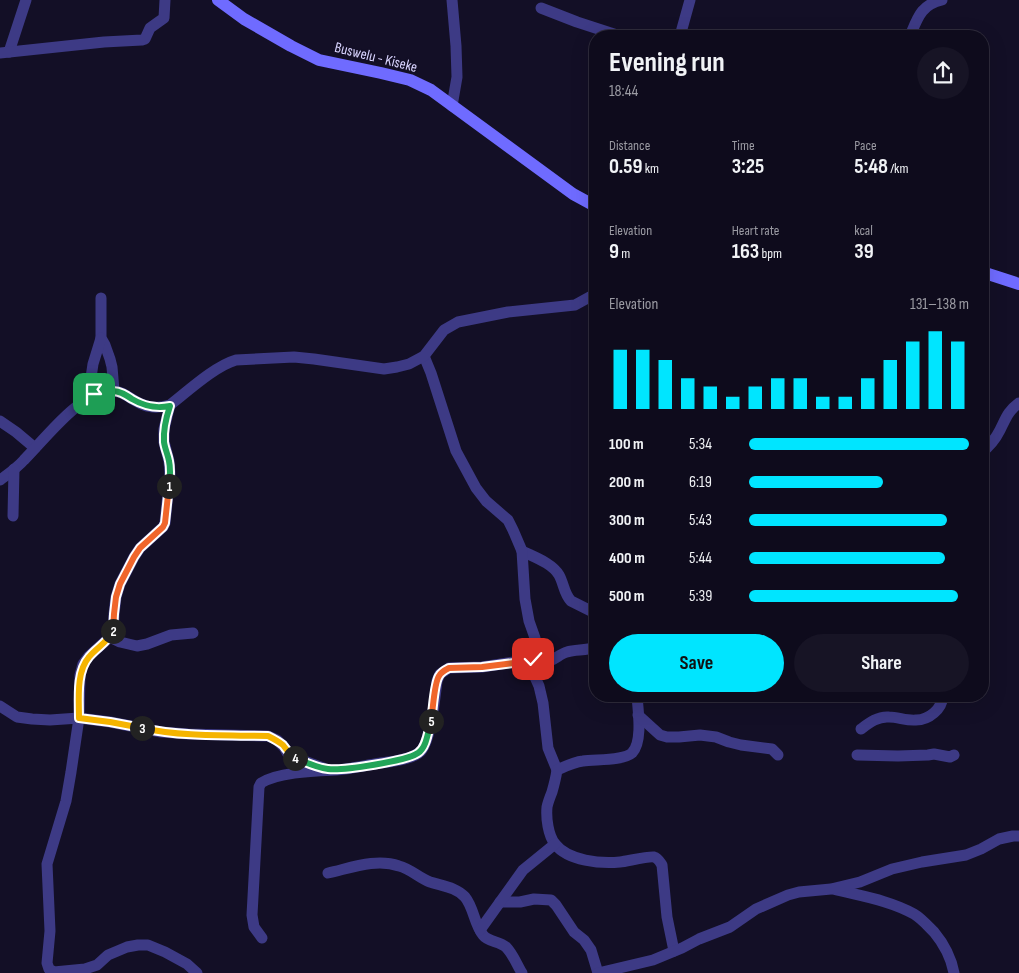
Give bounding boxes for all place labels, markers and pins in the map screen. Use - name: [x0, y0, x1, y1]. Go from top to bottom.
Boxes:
- pin: [73, 373, 115, 415]
- pin: 1: [156, 474, 182, 498]
- pin: 2: [100, 618, 126, 644]
- pin: [512, 638, 554, 680]
- pin: 5: [418, 708, 444, 734]
- pin: 3: [130, 716, 154, 740]
- pin: 4: [282, 746, 308, 770]

